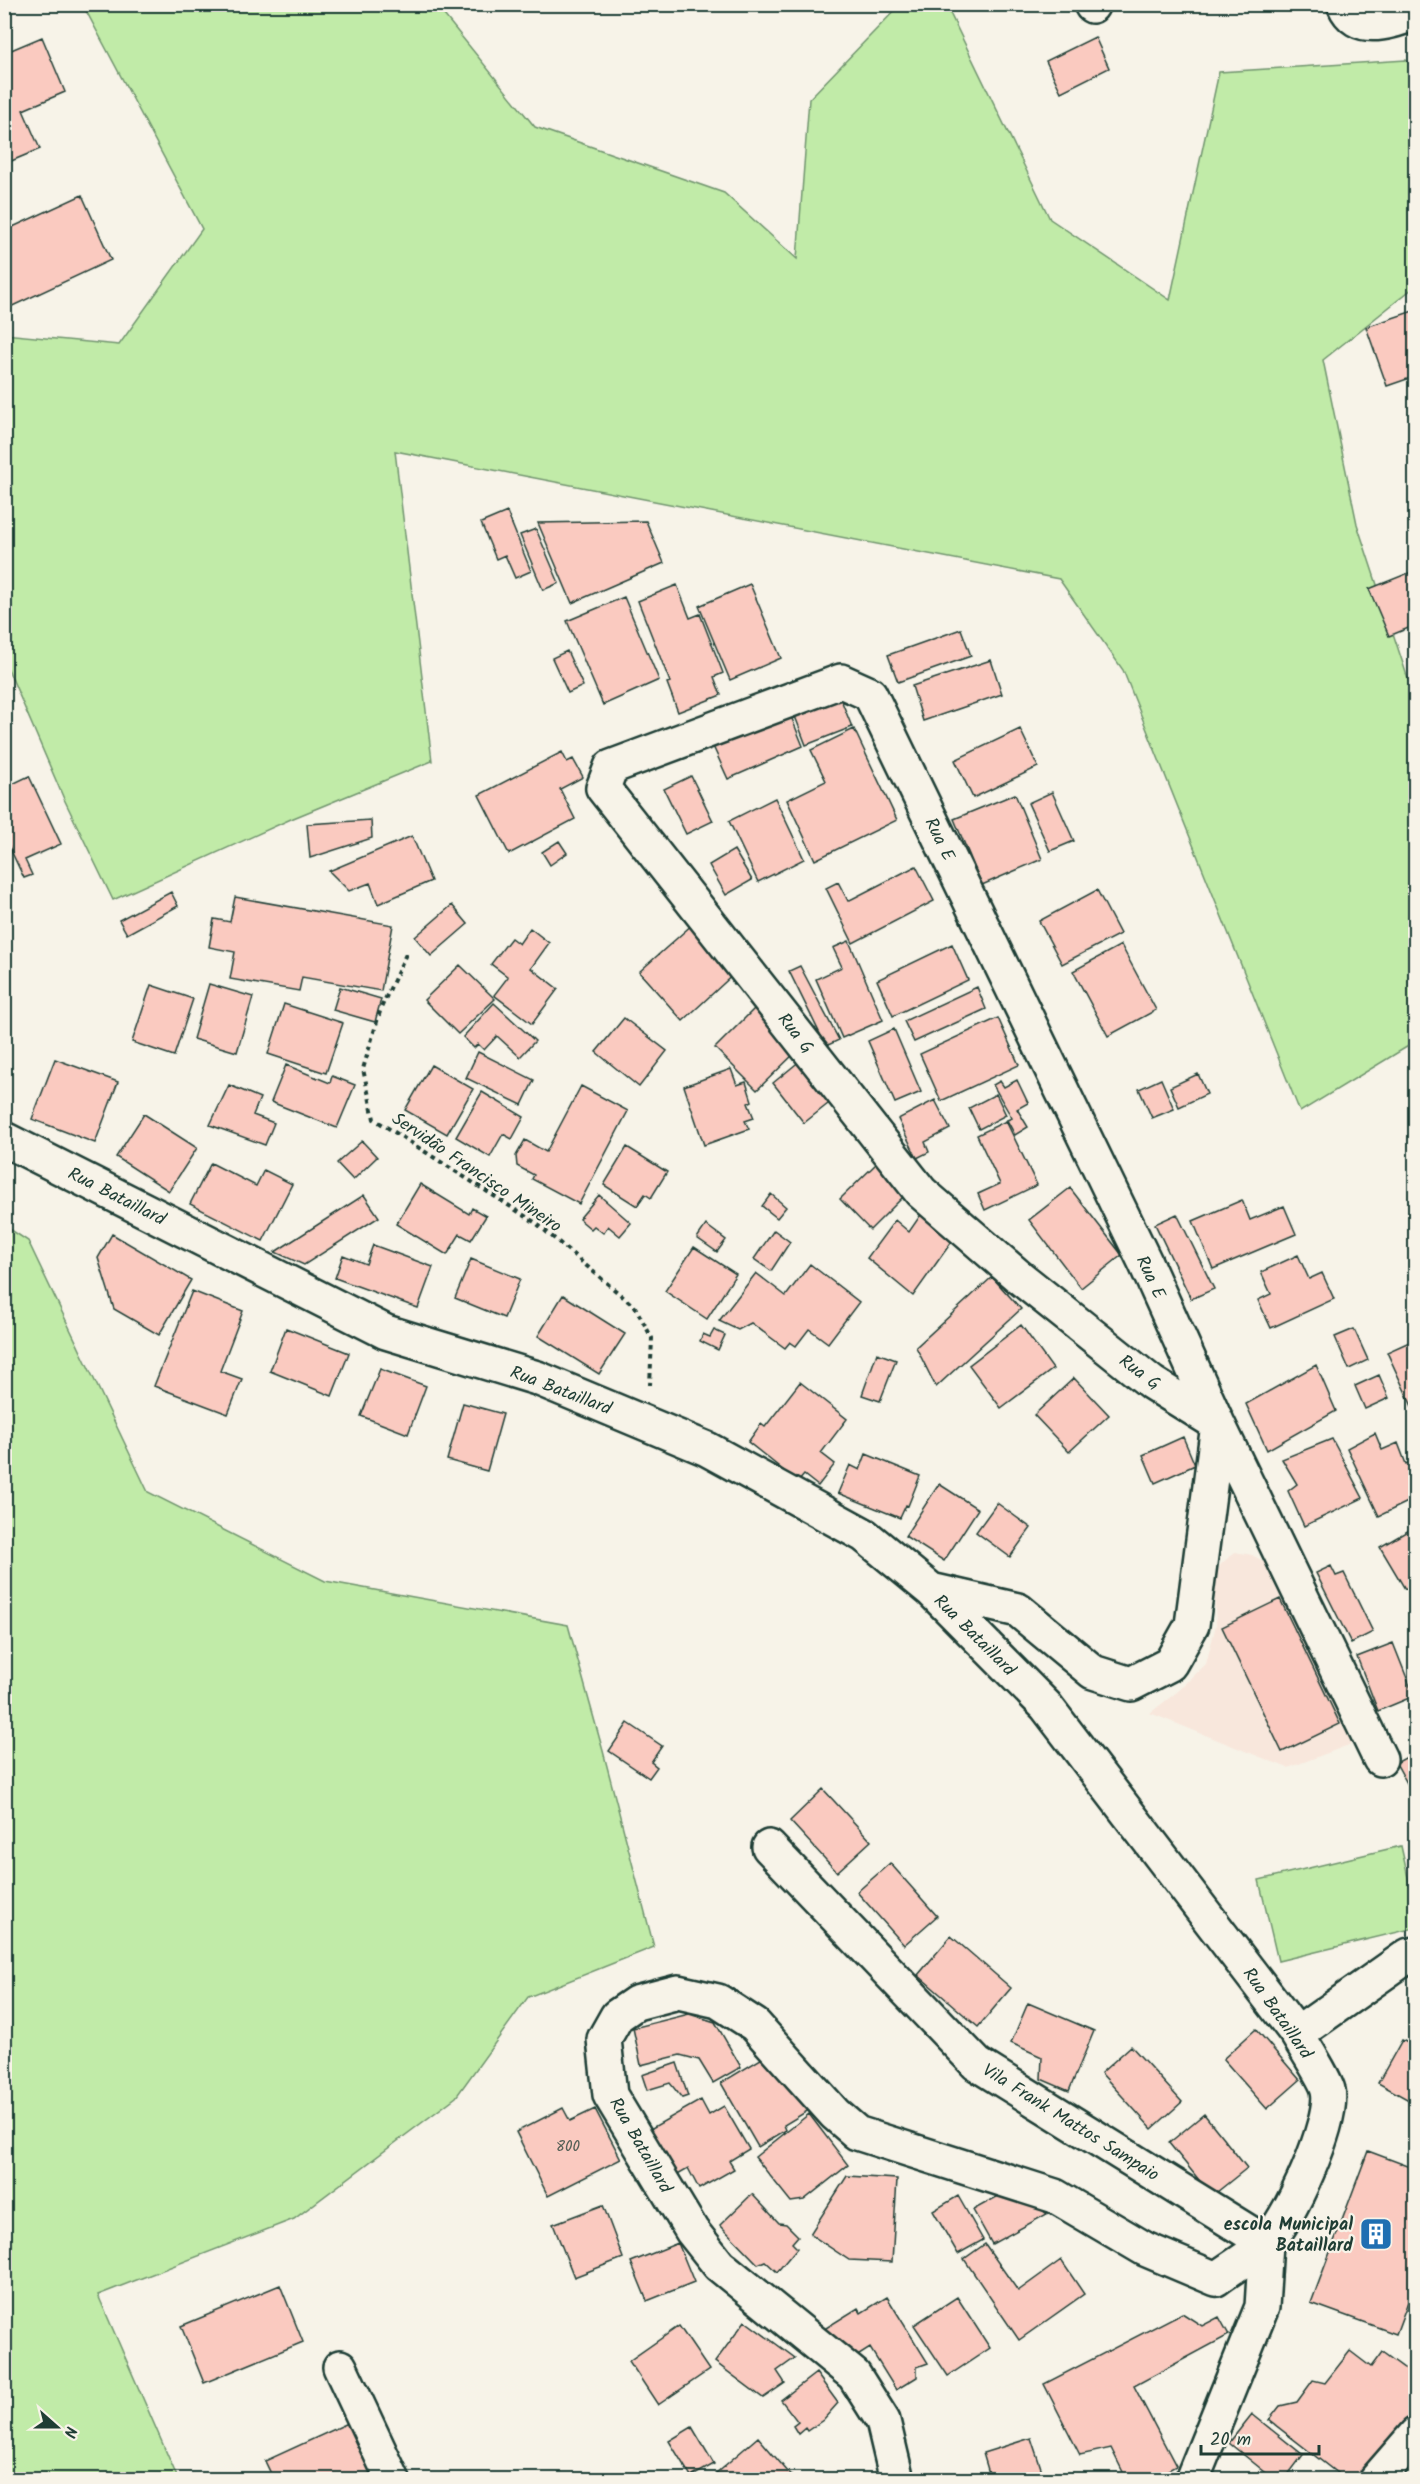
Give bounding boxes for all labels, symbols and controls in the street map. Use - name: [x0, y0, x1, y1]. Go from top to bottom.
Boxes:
- street label: Rua E: [916, 813, 962, 867]
- street label: Rua G: [769, 1007, 820, 1061]
- street label: Servidão Francisco Mineiro: [385, 1105, 567, 1241]
- street label: Rua Bataillard: [62, 1160, 171, 1235]
- street label: Rua E: [1127, 1251, 1173, 1305]
- street label: Rua G: [1112, 1348, 1166, 1399]
- street label: Rua Bataillard: [505, 1359, 616, 1424]
- street label: Rua Bataillard: [926, 1588, 1023, 1685]
- street label: Rua Bataillard: [1234, 1962, 1320, 2067]
- street label: Vila Frank Mattos Sampaio: [976, 2057, 1165, 2190]
- street label: Rua Bataillard: [600, 2092, 679, 2200]
- house number: 800: [556, 2135, 581, 2159]
- place label: escola Municipal Bataillard: [1224, 2211, 1353, 2261]
- building icon: escola Municipal Bataillard: [1358, 2216, 1394, 2252]
- north arrow: [27, 2397, 87, 2457]
- scale bar: [1201, 2418, 1320, 2456]
- text: N: [56, 2423, 83, 2441]
- text: 20 m: [1210, 2426, 1251, 2455]

